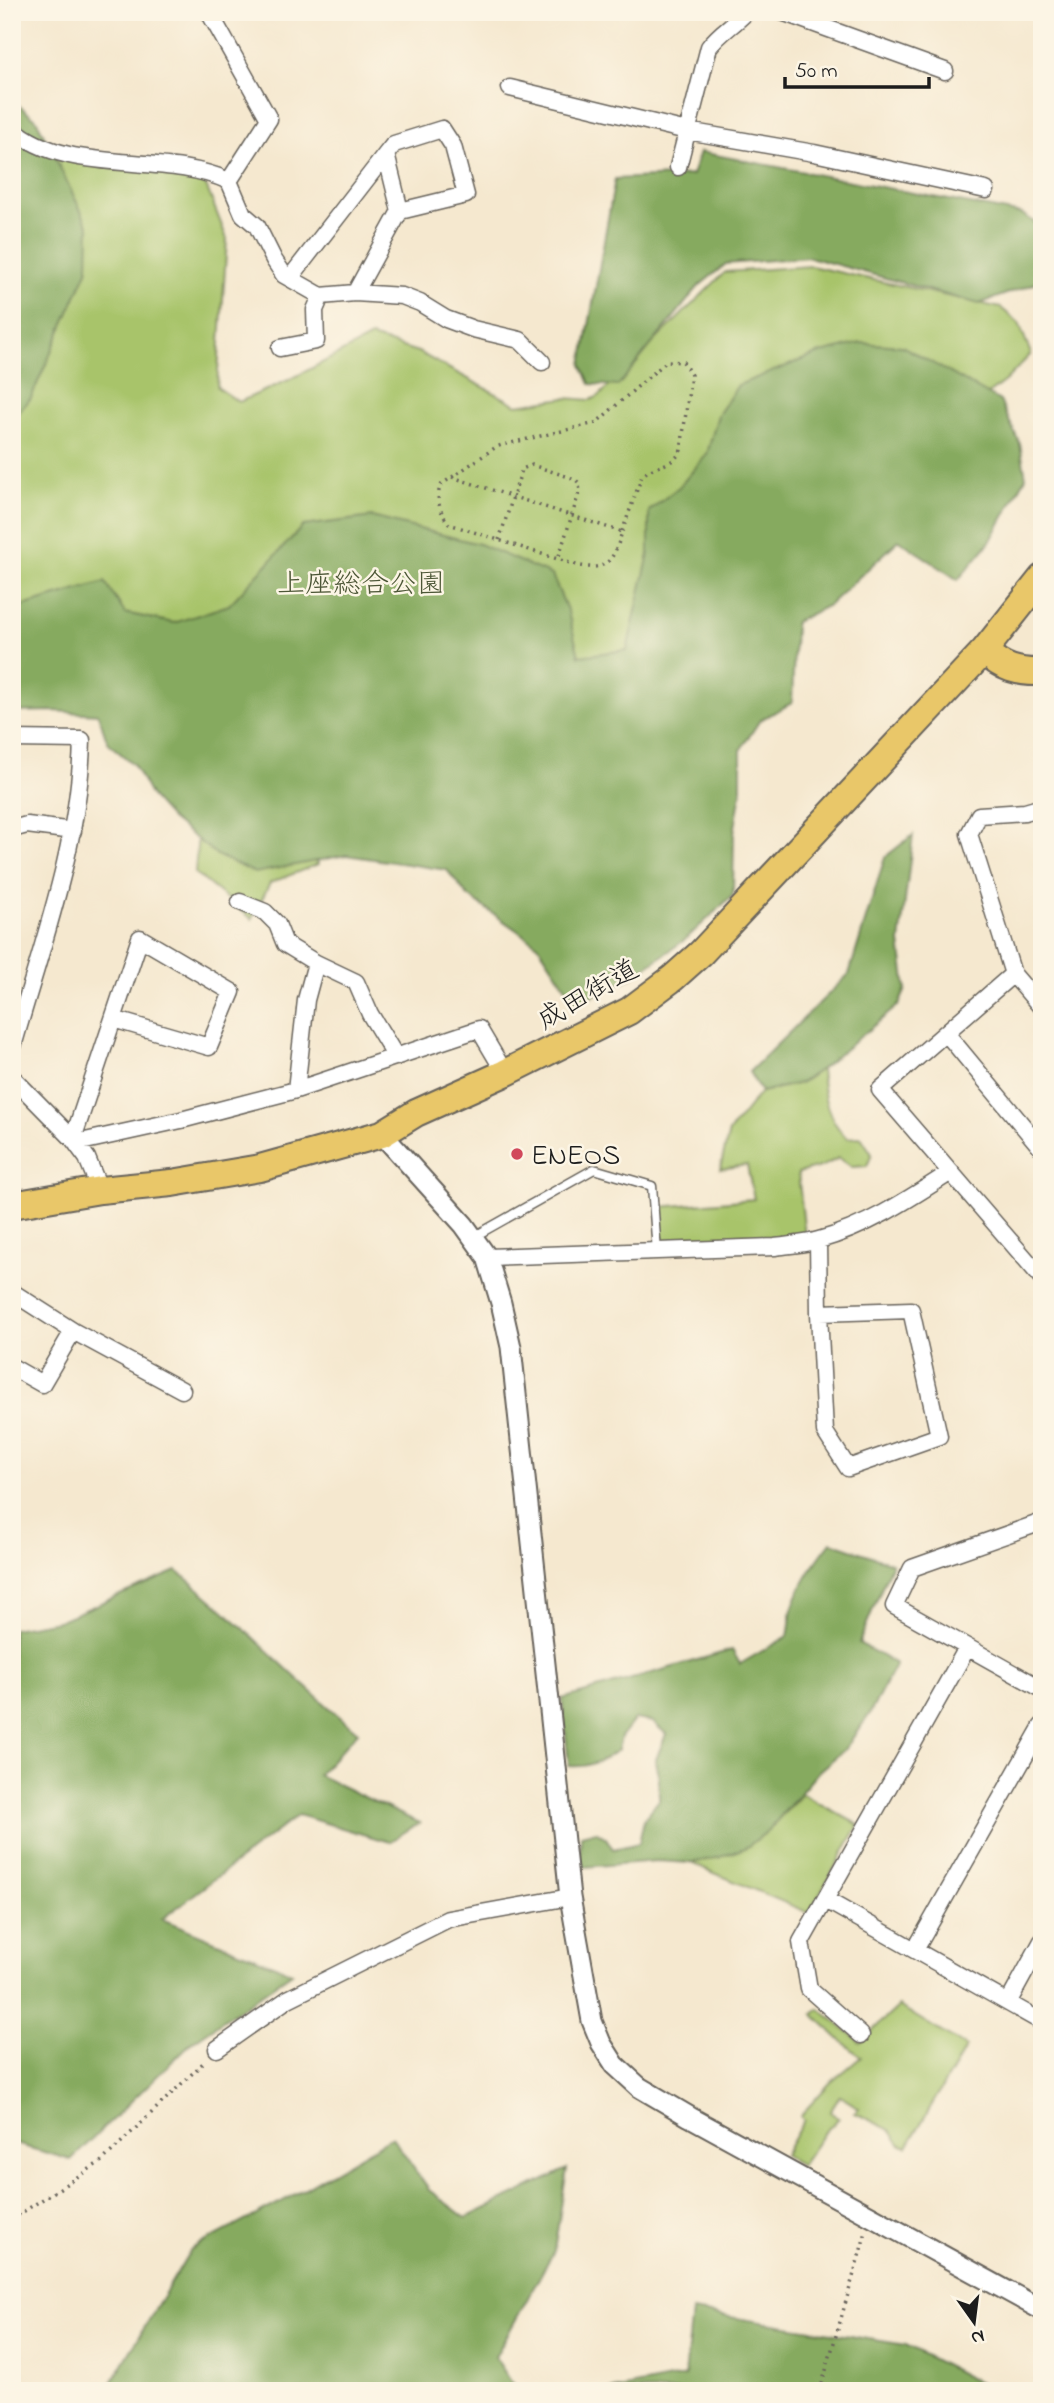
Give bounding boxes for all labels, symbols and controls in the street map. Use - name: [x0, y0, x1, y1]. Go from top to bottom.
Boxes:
- scale bar: [785, 46, 928, 90]
- text: 50 m: [795, 57, 838, 87]
- park label: 上座総合公園: [277, 565, 445, 606]
- street label: 成田街道: [530, 950, 648, 1042]
- place label: ENEOS: [531, 1137, 620, 1178]
- marker: ENEOS: [509, 1146, 525, 1162]
- north arrow: [939, 2288, 1009, 2358]
- text: N: [968, 2321, 987, 2351]

